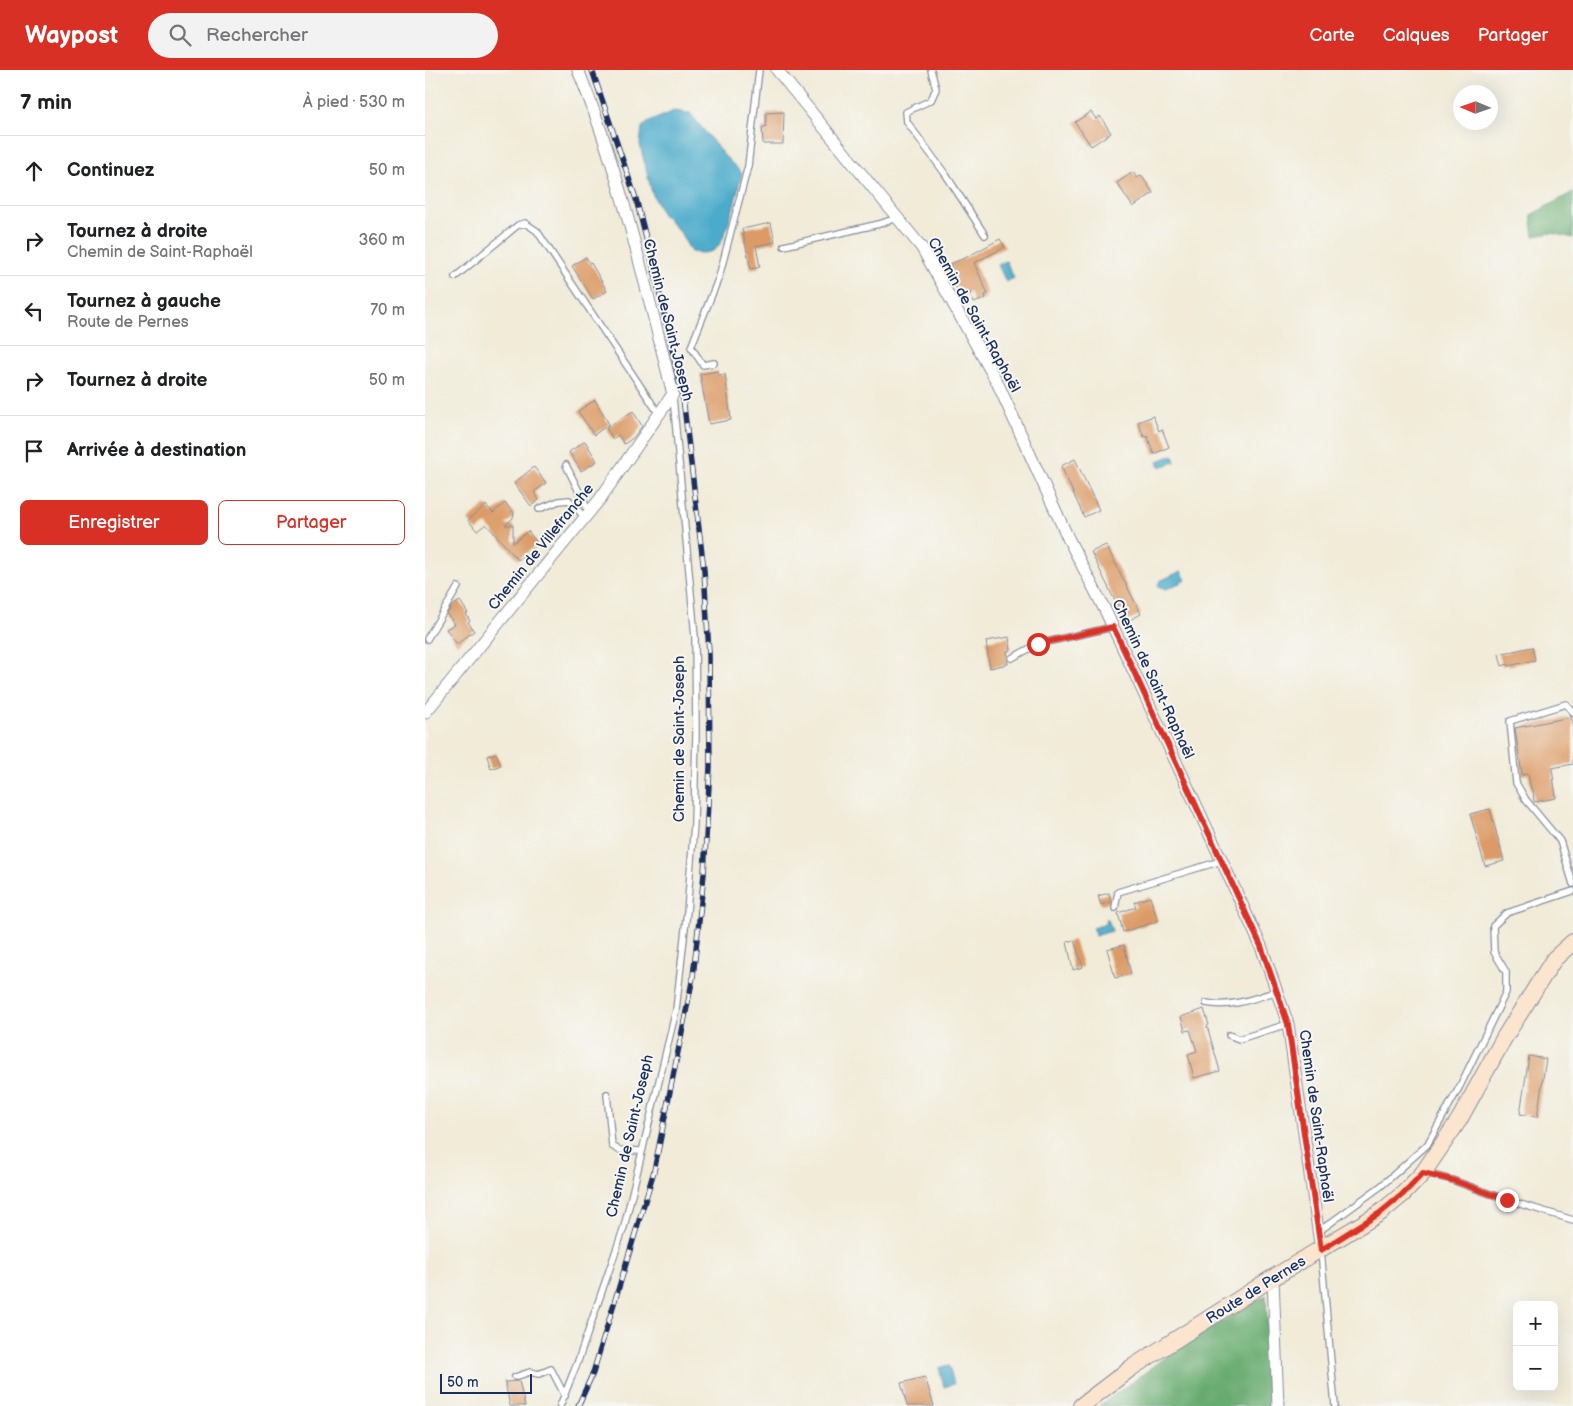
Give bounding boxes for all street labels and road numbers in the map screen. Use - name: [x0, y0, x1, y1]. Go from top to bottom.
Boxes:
- street label: Chemin de Saint-Raphaël: [923, 234, 1025, 396]
- street label: Chemin de Saint-Joseph: [639, 237, 697, 403]
- street label: Chemin de Villefranche: [484, 480, 598, 614]
- street label: Chemin de Saint-Raphaël: [1108, 596, 1198, 762]
- street label: Chemin de Saint-Joseph: [670, 656, 689, 822]
- street label: Chemin de Saint-Raphaël: [1294, 1028, 1338, 1204]
- street label: Chemin de Saint-Joseph: [602, 1053, 658, 1219]
- street label: Route de Pernes: [1203, 1251, 1310, 1328]

